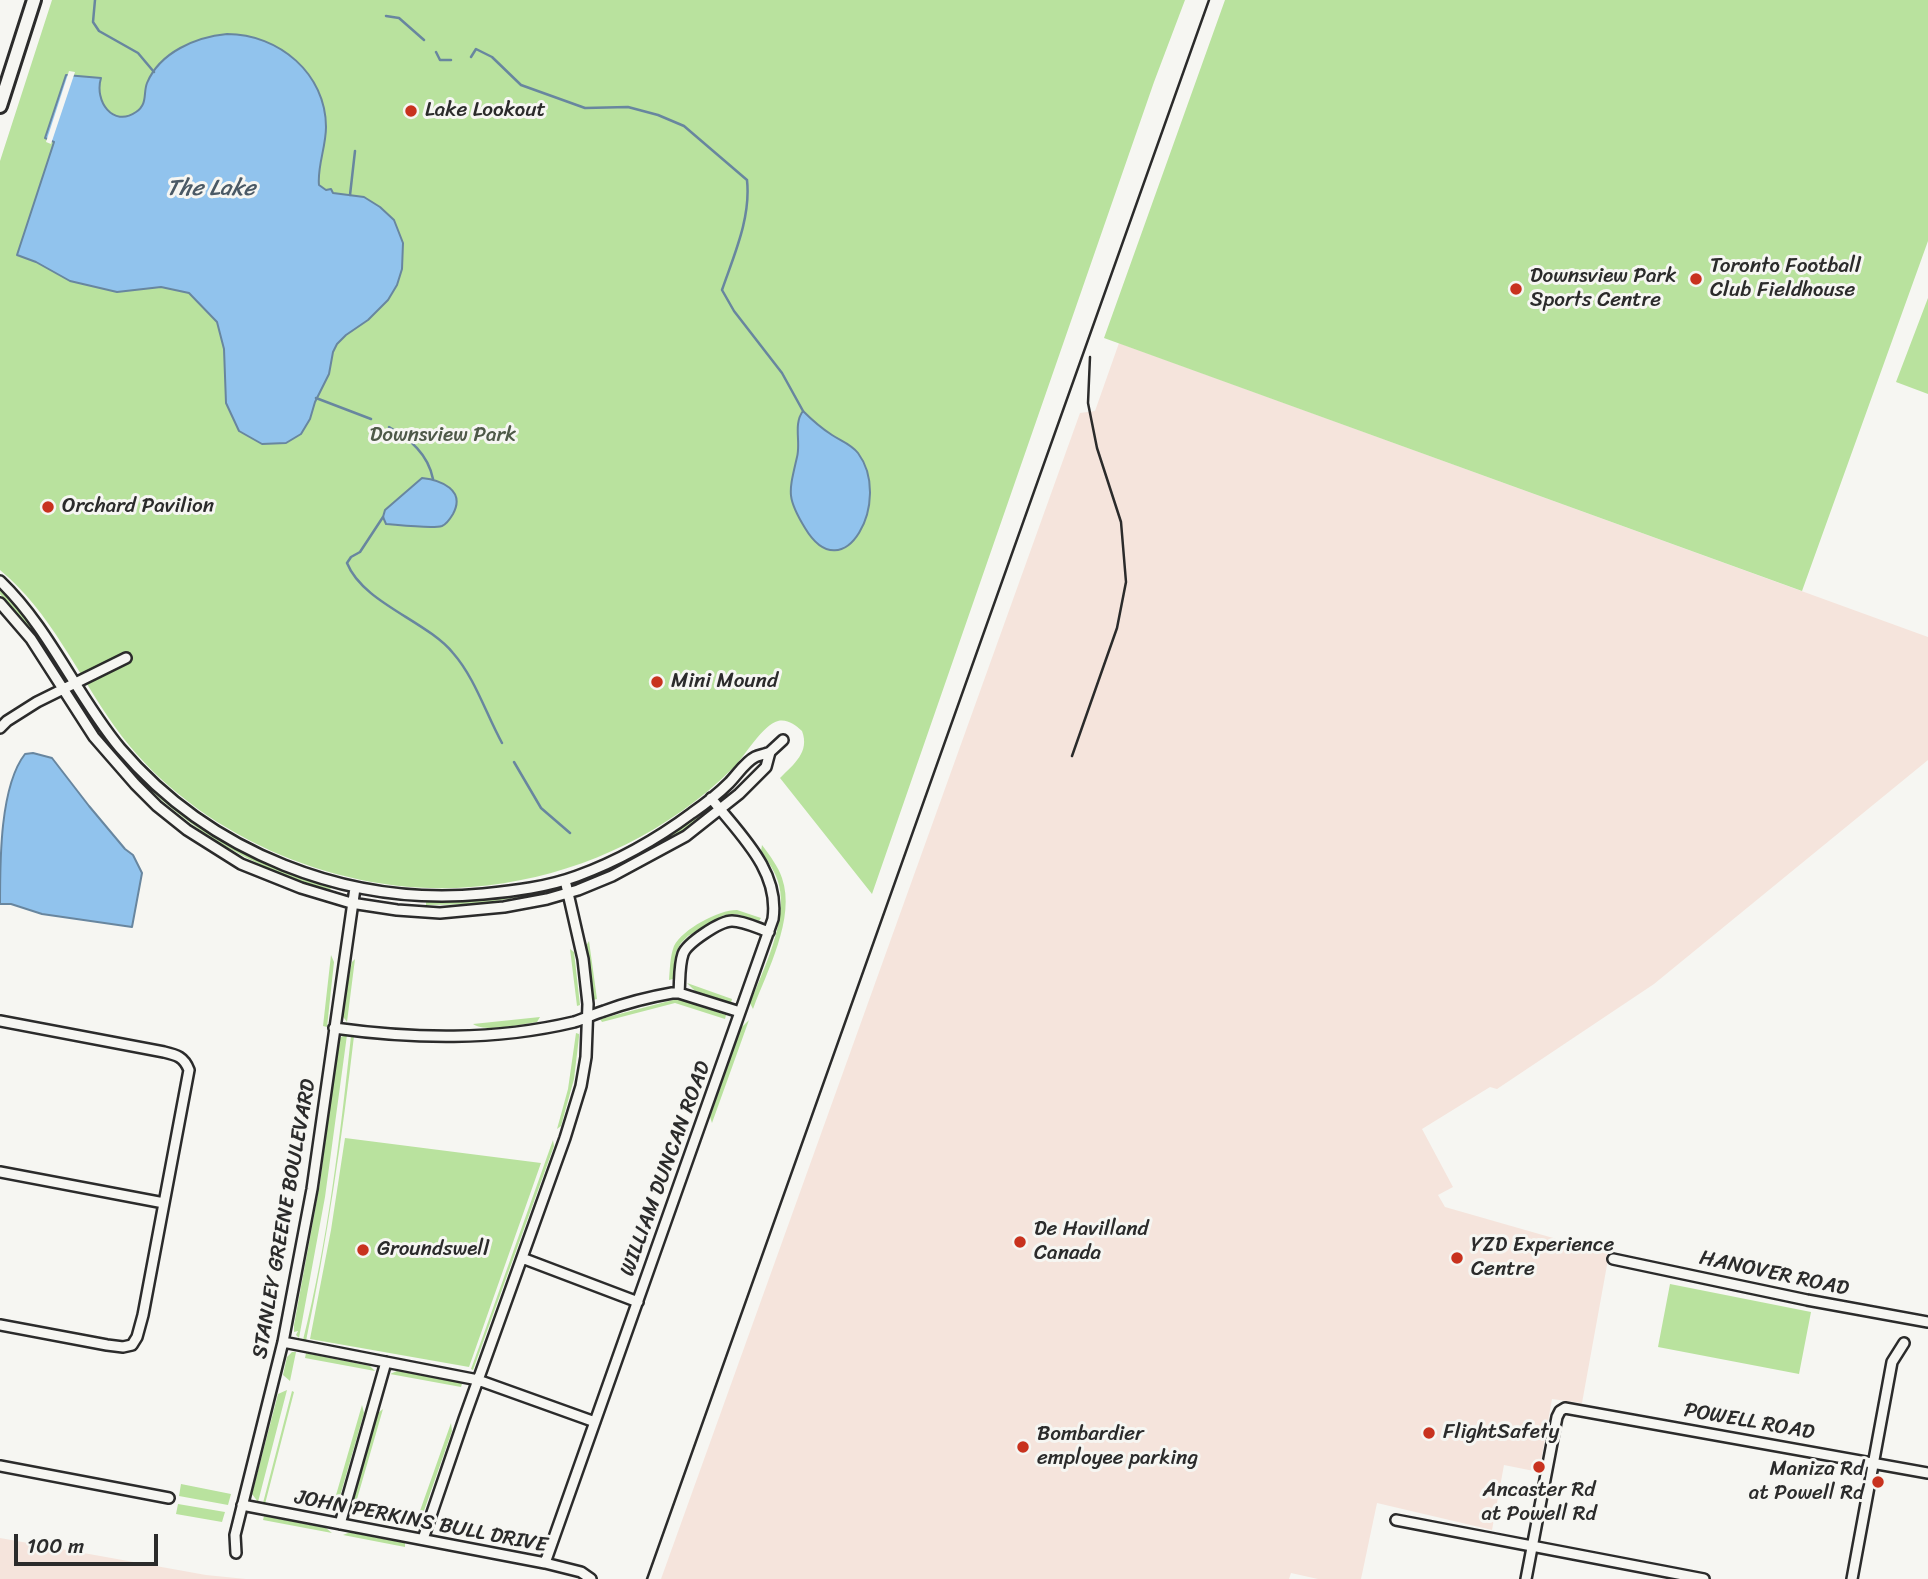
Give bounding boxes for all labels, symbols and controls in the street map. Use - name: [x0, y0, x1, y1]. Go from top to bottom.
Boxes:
- place label: Lake Lookout: [425, 98, 546, 124]
- marker: Lake Lookout: [403, 103, 419, 119]
- water label: The Lake: [167, 175, 255, 203]
- place label: Toronto Football Club Fieldhouse: [1710, 254, 1861, 304]
- place label: Downsview Park Sports Centre: [1530, 264, 1676, 314]
- marker: Toronto Football Club Fieldhouse: [1688, 271, 1704, 287]
- marker: Downsview Park Sports Centre: [1508, 281, 1524, 297]
- park label: Downsview Park: [370, 423, 516, 449]
- place label: Orchard Pavilion: [62, 494, 214, 520]
- marker: Orchard Pavilion: [40, 499, 56, 515]
- place label: Mini Mound: [671, 669, 778, 695]
- marker: Mini Mound: [649, 674, 665, 690]
- street label: WILLIAM DUNCAN ROAD: [615, 1058, 717, 1280]
- street label: STANLEY GREENE BOULEVARD: [248, 1077, 322, 1361]
- place label: De Havilland Canada: [1034, 1217, 1149, 1267]
- place label: YZD Experience Centre: [1471, 1233, 1614, 1283]
- marker: De Havilland Canada: [1012, 1234, 1028, 1250]
- place label: Groundswell: [377, 1237, 489, 1263]
- marker: Groundswell: [355, 1242, 371, 1258]
- street label: HANOVER ROAD: [1697, 1246, 1851, 1302]
- marker: YZD Experience Centre: [1449, 1250, 1465, 1266]
- street label: POWELL ROAD: [1682, 1398, 1816, 1446]
- place label: FlightSafety: [1443, 1420, 1559, 1446]
- place label: Bombardier employee parking: [1037, 1422, 1198, 1472]
- marker: FlightSafety: [1421, 1425, 1437, 1441]
- marker: Bombardier employee parking: [1015, 1439, 1031, 1455]
- place label: Maniza Rd at Powell Rd: [1749, 1457, 1864, 1507]
- marker: Ancaster Rd at Powell Rd: [1531, 1459, 1547, 1475]
- marker: Maniza Rd at Powell Rd: [1870, 1474, 1886, 1490]
- place label: Ancaster Rd at Powell Rd: [1481, 1478, 1597, 1528]
- street label: JOHN PERKINS BULL DRIVE: [293, 1485, 549, 1559]
- scale bar: [18, 1520, 161, 1564]
- text: 100 m: [27, 1527, 84, 1565]

